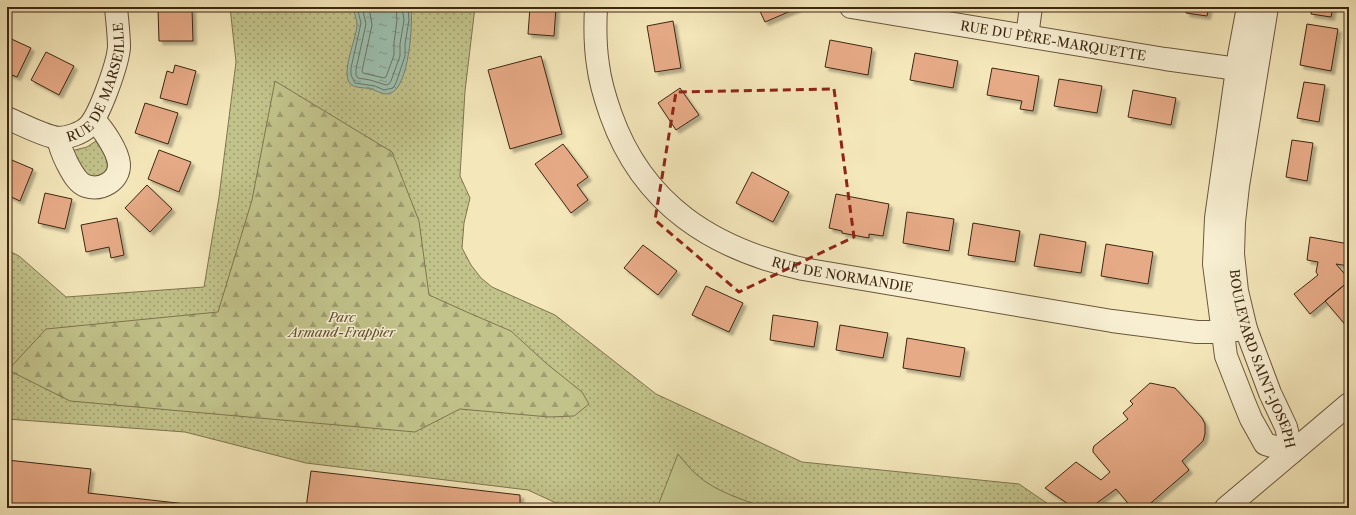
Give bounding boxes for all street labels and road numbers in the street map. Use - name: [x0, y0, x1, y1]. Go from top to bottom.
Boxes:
- street label: RUE DU PÈRE-MARQUETTE: [959, 17, 1147, 64]
- street label: RUE DE MARSEILLE: [64, 22, 127, 145]
- street label: RUE DE NORMANDIE: [770, 253, 914, 295]
- street label: BOULEVARD SAINT-JOSEPH: [1227, 268, 1299, 450]

